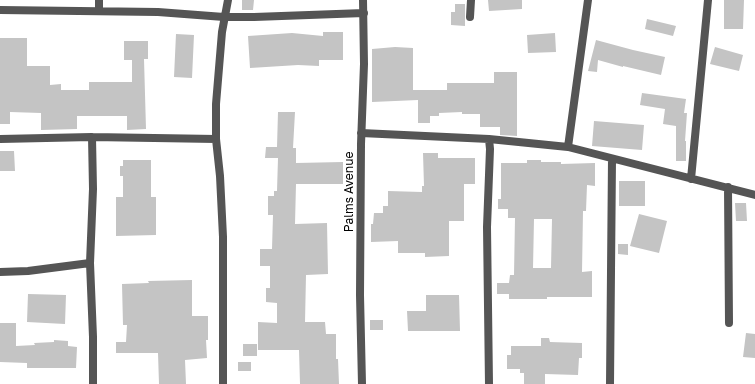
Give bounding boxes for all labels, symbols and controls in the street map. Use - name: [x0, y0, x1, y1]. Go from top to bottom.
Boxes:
- street label: Palms Avenue: [342, 152, 356, 232]

